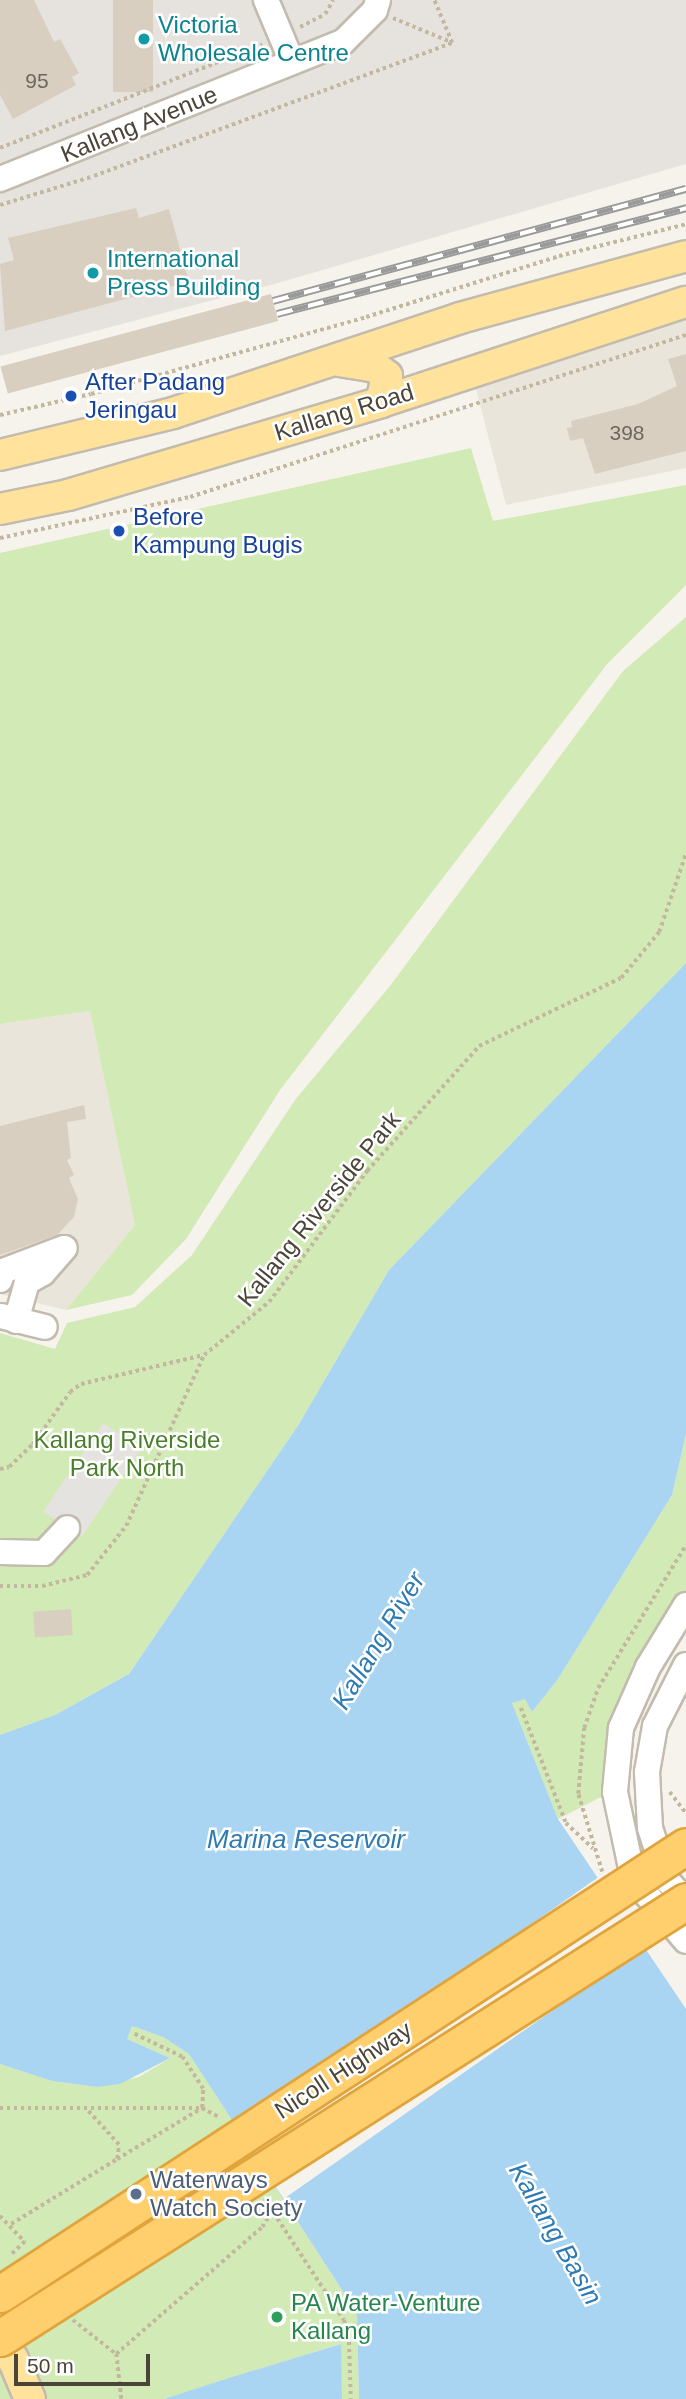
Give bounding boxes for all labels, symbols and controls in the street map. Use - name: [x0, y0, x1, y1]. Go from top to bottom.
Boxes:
- place label: Victoria Wholesale Centre: [158, 11, 349, 67]
- marker: Victoria Wholesale Centre: [136, 31, 152, 47]
- house number: 95: [25, 68, 49, 94]
- street label: Kallang Avenue: [56, 79, 222, 169]
- place label: International Press Building: [107, 245, 260, 301]
- marker: International Press Building: [85, 265, 101, 281]
- place label: After Padang Jeringau: [85, 368, 225, 424]
- street label: Kallang Road: [271, 377, 417, 447]
- marker: After Padang Jeringau: [63, 388, 79, 404]
- house number: 398: [609, 420, 645, 446]
- place label: Before Kampung Bugis: [133, 503, 302, 559]
- marker: Before Kampung Bugis: [111, 523, 127, 539]
- street label: Kallang Riverside Park: [231, 1106, 407, 1312]
- park label: Kallang Riverside Park North: [34, 1426, 220, 1482]
- water label: Kallang River: [326, 1567, 432, 1715]
- water label: Marina Reservoir: [207, 1824, 405, 1856]
- street label: Nicoll Highway: [269, 2015, 417, 2125]
- water label: Kallang Basin: [502, 2157, 608, 2311]
- place label: Waterways Watch Society: [150, 2166, 302, 2222]
- marker: Waterways Watch Society: [128, 2186, 144, 2202]
- place label: PA Water-Venture Kallang: [291, 2289, 482, 2345]
- marker: PA Water-Venture Kallang: [269, 2309, 285, 2325]
- scale bar: [18, 2340, 154, 2384]
- text: 50 m: [27, 2354, 74, 2377]

